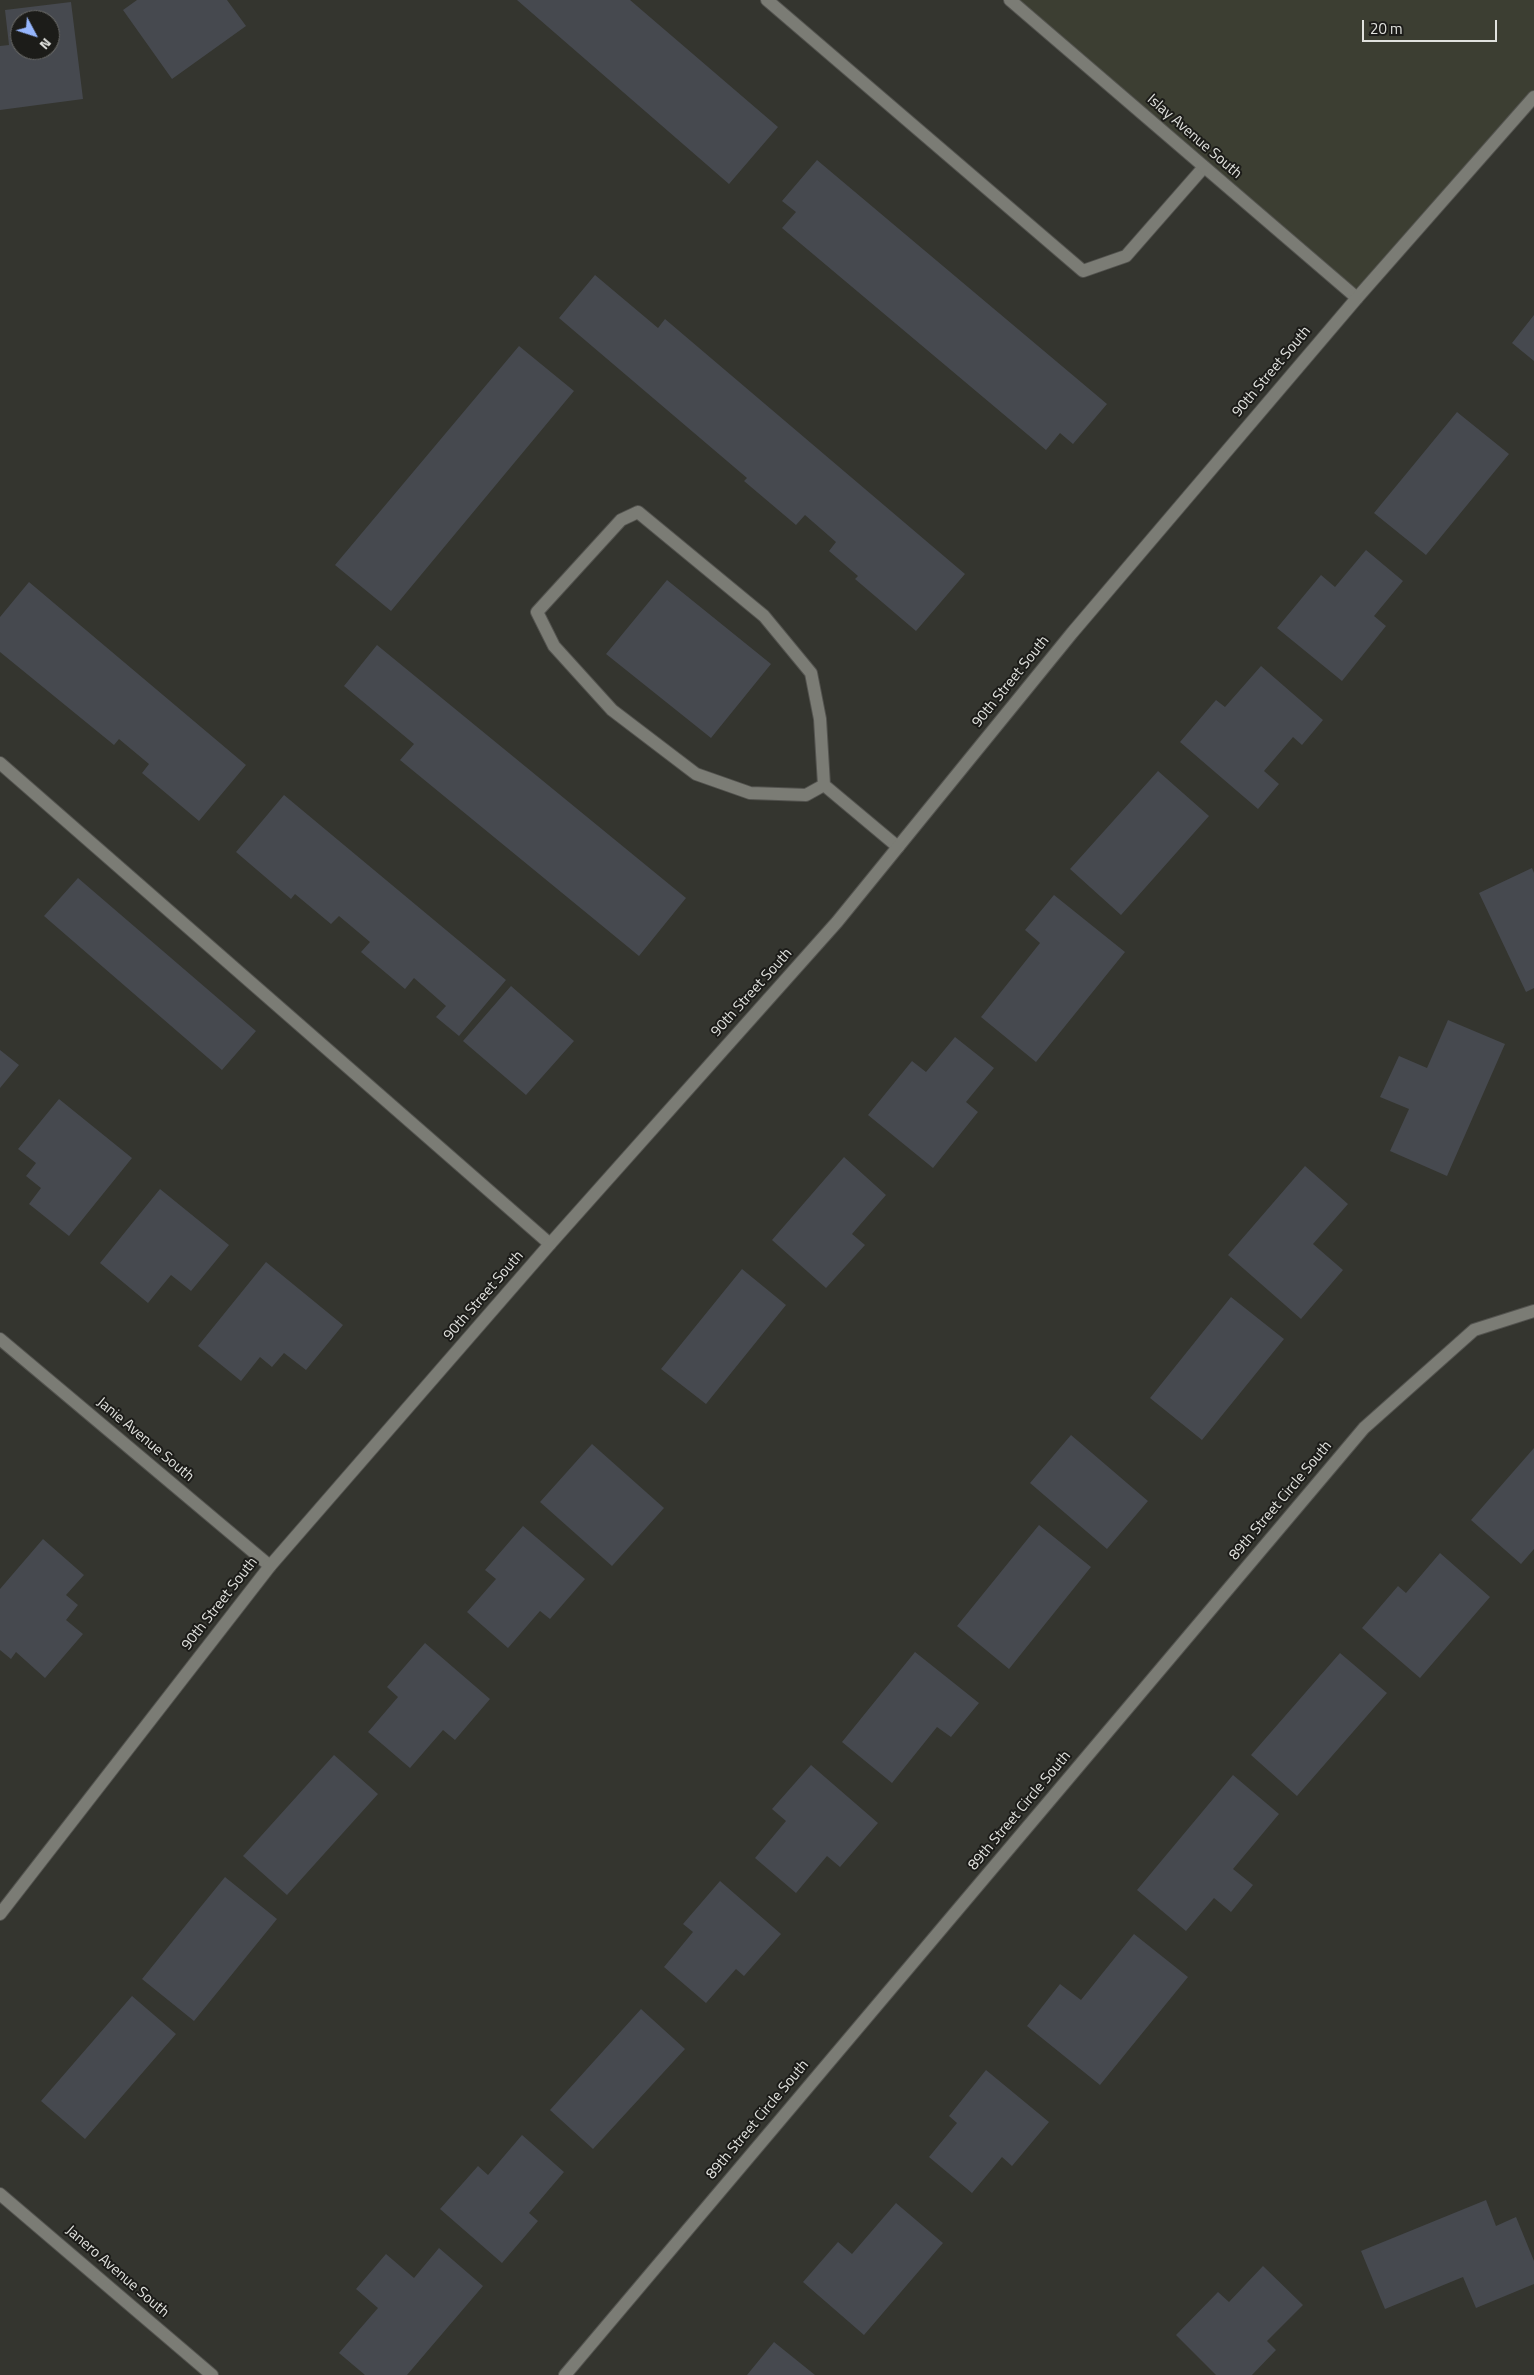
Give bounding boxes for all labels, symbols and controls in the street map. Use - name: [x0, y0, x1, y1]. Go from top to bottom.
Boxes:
- north arrow: [10, 10, 60, 60]
- scale bar: [1364, 10, 1499, 42]
- text: 20 m: [1370, 17, 1403, 40]
- text: N: [35, 34, 57, 55]
- street label: Islay Avenue South: [1143, 91, 1245, 183]
- street label: 90th Street South: [1229, 323, 1315, 421]
- street label: 90th Street South: [969, 633, 1053, 731]
- street label: 90th Street South: [708, 945, 796, 1041]
- street label: 90th Street South: [440, 1248, 528, 1344]
- street label: Janie Avenue South: [93, 1394, 197, 1486]
- street label: 89th Street Circle South: [1226, 1438, 1336, 1564]
- street label: 90th Street South: [178, 1554, 262, 1654]
- street label: 89th Street Circle South: [965, 1748, 1075, 1874]
- street label: 89th Street Circle South: [703, 2057, 813, 2183]
- street label: Janero Avenue South: [62, 2222, 172, 2322]

